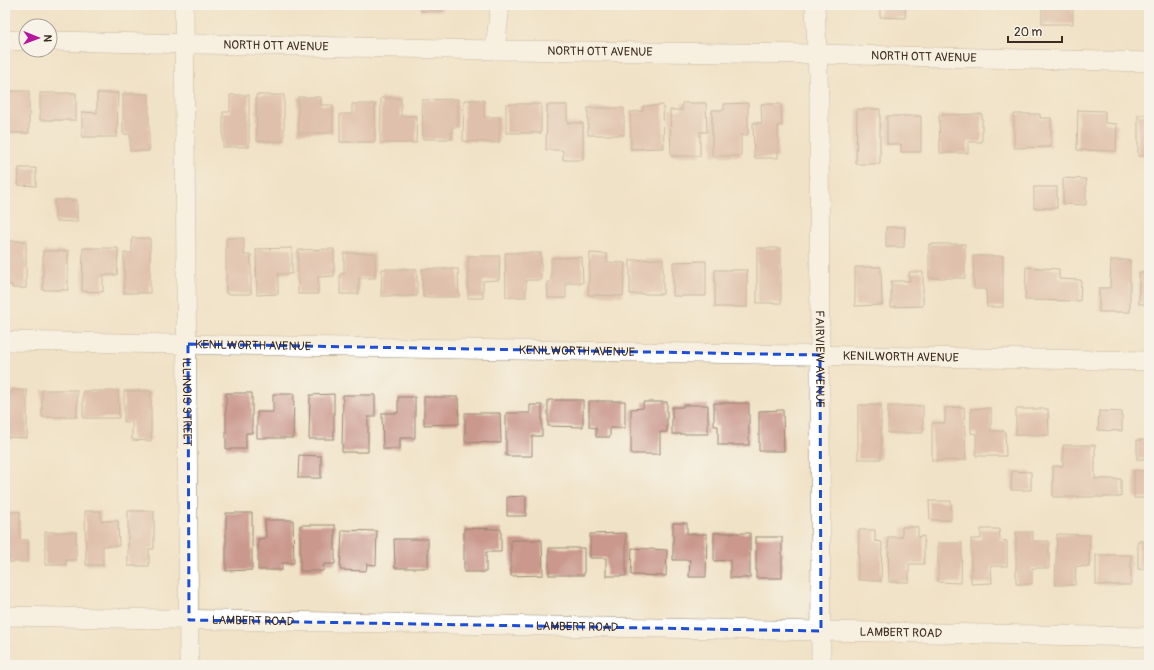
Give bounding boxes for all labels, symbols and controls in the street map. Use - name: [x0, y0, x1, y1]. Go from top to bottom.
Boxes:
- north arrow: [18, 18, 58, 58]
- scale bar: [1008, 18, 1062, 44]
- text: 20 m: [1014, 25, 1043, 40]
- text: N: [41, 34, 54, 43]
- street label: NORTH OTT AVENUE: [223, 38, 329, 55]
- street label: NORTH OTT AVENUE: [547, 44, 653, 60]
- street label: NORTH OTT AVENUE: [871, 48, 977, 66]
- street label: FAIRVIEW AVENUE: [812, 310, 827, 408]
- street label: KENILWORTH AVENUE: [195, 337, 311, 354]
- street label: KENILWORTH AVENUE: [519, 343, 635, 360]
- street label: KENILWORTH AVENUE: [843, 349, 959, 366]
- street label: ILLINOIS STREET: [179, 357, 194, 447]
- street label: LAMBERT ROAD: [212, 613, 295, 629]
- street label: LAMBERT ROAD: [536, 619, 619, 635]
- street label: LAMBERT ROAD: [860, 625, 943, 641]

